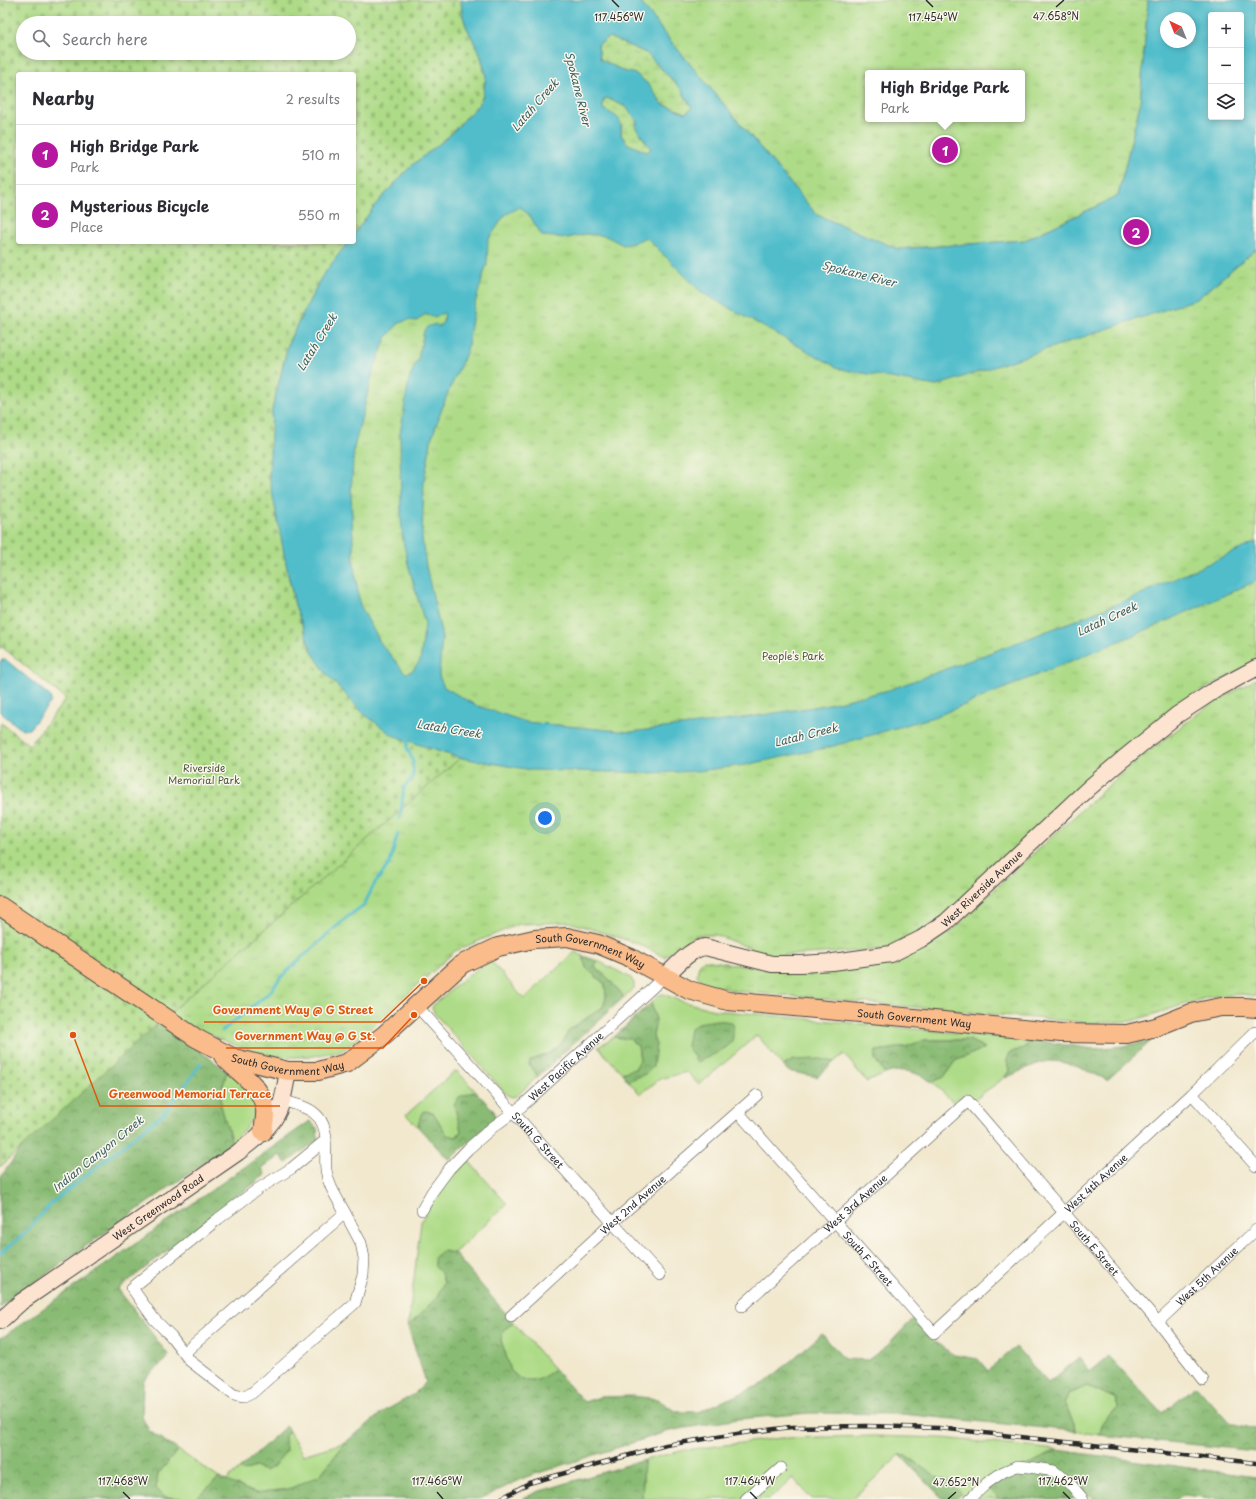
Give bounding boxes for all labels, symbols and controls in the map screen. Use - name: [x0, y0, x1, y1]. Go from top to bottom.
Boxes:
- text: 47.658°N: [1033, 8, 1079, 23]
- text: 117.456°W: [594, 9, 645, 24]
- text: 117.454°W: [908, 9, 959, 24]
- north arrow: [1160, 12, 1196, 48]
- map controls: [1208, 12, 1244, 120]
- button: +: [1208, 12, 1244, 48]
- search box: [16, 16, 356, 60]
- icon: search: [30, 27, 52, 49]
- text: Search here: [62, 27, 148, 50]
- button: −: [1208, 48, 1244, 84]
- water label: Spokane River: [561, 50, 596, 130]
- popup: [865, 70, 1025, 122]
- water label: Latah Creek: [507, 74, 563, 135]
- text: High Bridge Park: [880, 75, 1010, 98]
- button: layers: [1208, 84, 1244, 120]
- text: Nearby: [32, 85, 94, 111]
- text: 2 results: [286, 89, 340, 108]
- text: Park: [880, 98, 909, 117]
- text: High Bridge Park: [70, 134, 199, 157]
- pin: 1: [932, 135, 958, 165]
- text: 1: [42, 145, 48, 164]
- text: 510 m: [301, 145, 340, 164]
- text: Park: [70, 157, 99, 176]
- text: Mysterious Bicycle: [70, 194, 209, 217]
- text: 2: [40, 205, 50, 224]
- text: 550 m: [298, 205, 340, 224]
- text: Place: [70, 217, 103, 236]
- pin: 2: [1123, 217, 1149, 247]
- water label: Spokane River: [820, 256, 900, 291]
- water label: Latah Creek: [292, 309, 342, 374]
- water label: Latah Creek: [1074, 597, 1141, 640]
- park label: People's Park: [762, 648, 824, 663]
- water label: Latah Creek: [416, 715, 484, 742]
- water label: Latah Creek: [772, 718, 841, 751]
- park label: Riverside Memorial Park: [168, 760, 240, 787]
- your location: [535, 808, 555, 828]
- street label: West Riverside Avenue: [937, 846, 1025, 930]
- street label: South Government Way: [535, 929, 648, 972]
- callout: Government Way @ G Street: [204, 999, 381, 1022]
- text: Government Way @ G Street: [213, 1001, 373, 1018]
- street label: South Government Way: [857, 1005, 973, 1031]
- callout: Government Way @ G St.: [226, 1025, 383, 1048]
- text: Government Way @ G St.: [235, 1027, 375, 1044]
- street label: West Pacific Avenue: [525, 1027, 607, 1104]
- street label: South Government Way: [230, 1050, 346, 1078]
- callout: Greenwood Memorial Terrace: [100, 1083, 280, 1106]
- text: Greenwood Memorial Terrace: [109, 1085, 271, 1102]
- street label: South G Street: [509, 1108, 568, 1171]
- water label: Indian Canyon Creek: [48, 1111, 148, 1196]
- street label: West 4th Avenue: [1061, 1149, 1131, 1216]
- street label: West Greenwood Road: [109, 1170, 207, 1244]
- street label: West 3rd Avenue: [820, 1170, 890, 1236]
- street label: West 2nd Avenue: [596, 1171, 669, 1238]
- street label: South E Street: [1067, 1217, 1123, 1279]
- street label: South F Street: [840, 1228, 897, 1289]
- street label: West 5th Avenue: [1172, 1242, 1241, 1309]
- text: 117.468°W: [98, 1473, 149, 1488]
- text: 117.466°W: [412, 1473, 463, 1488]
- text: 117.464°W: [725, 1473, 776, 1488]
- text: 117.462°W: [1038, 1473, 1089, 1488]
- text: 47.652°N: [933, 1474, 979, 1489]

